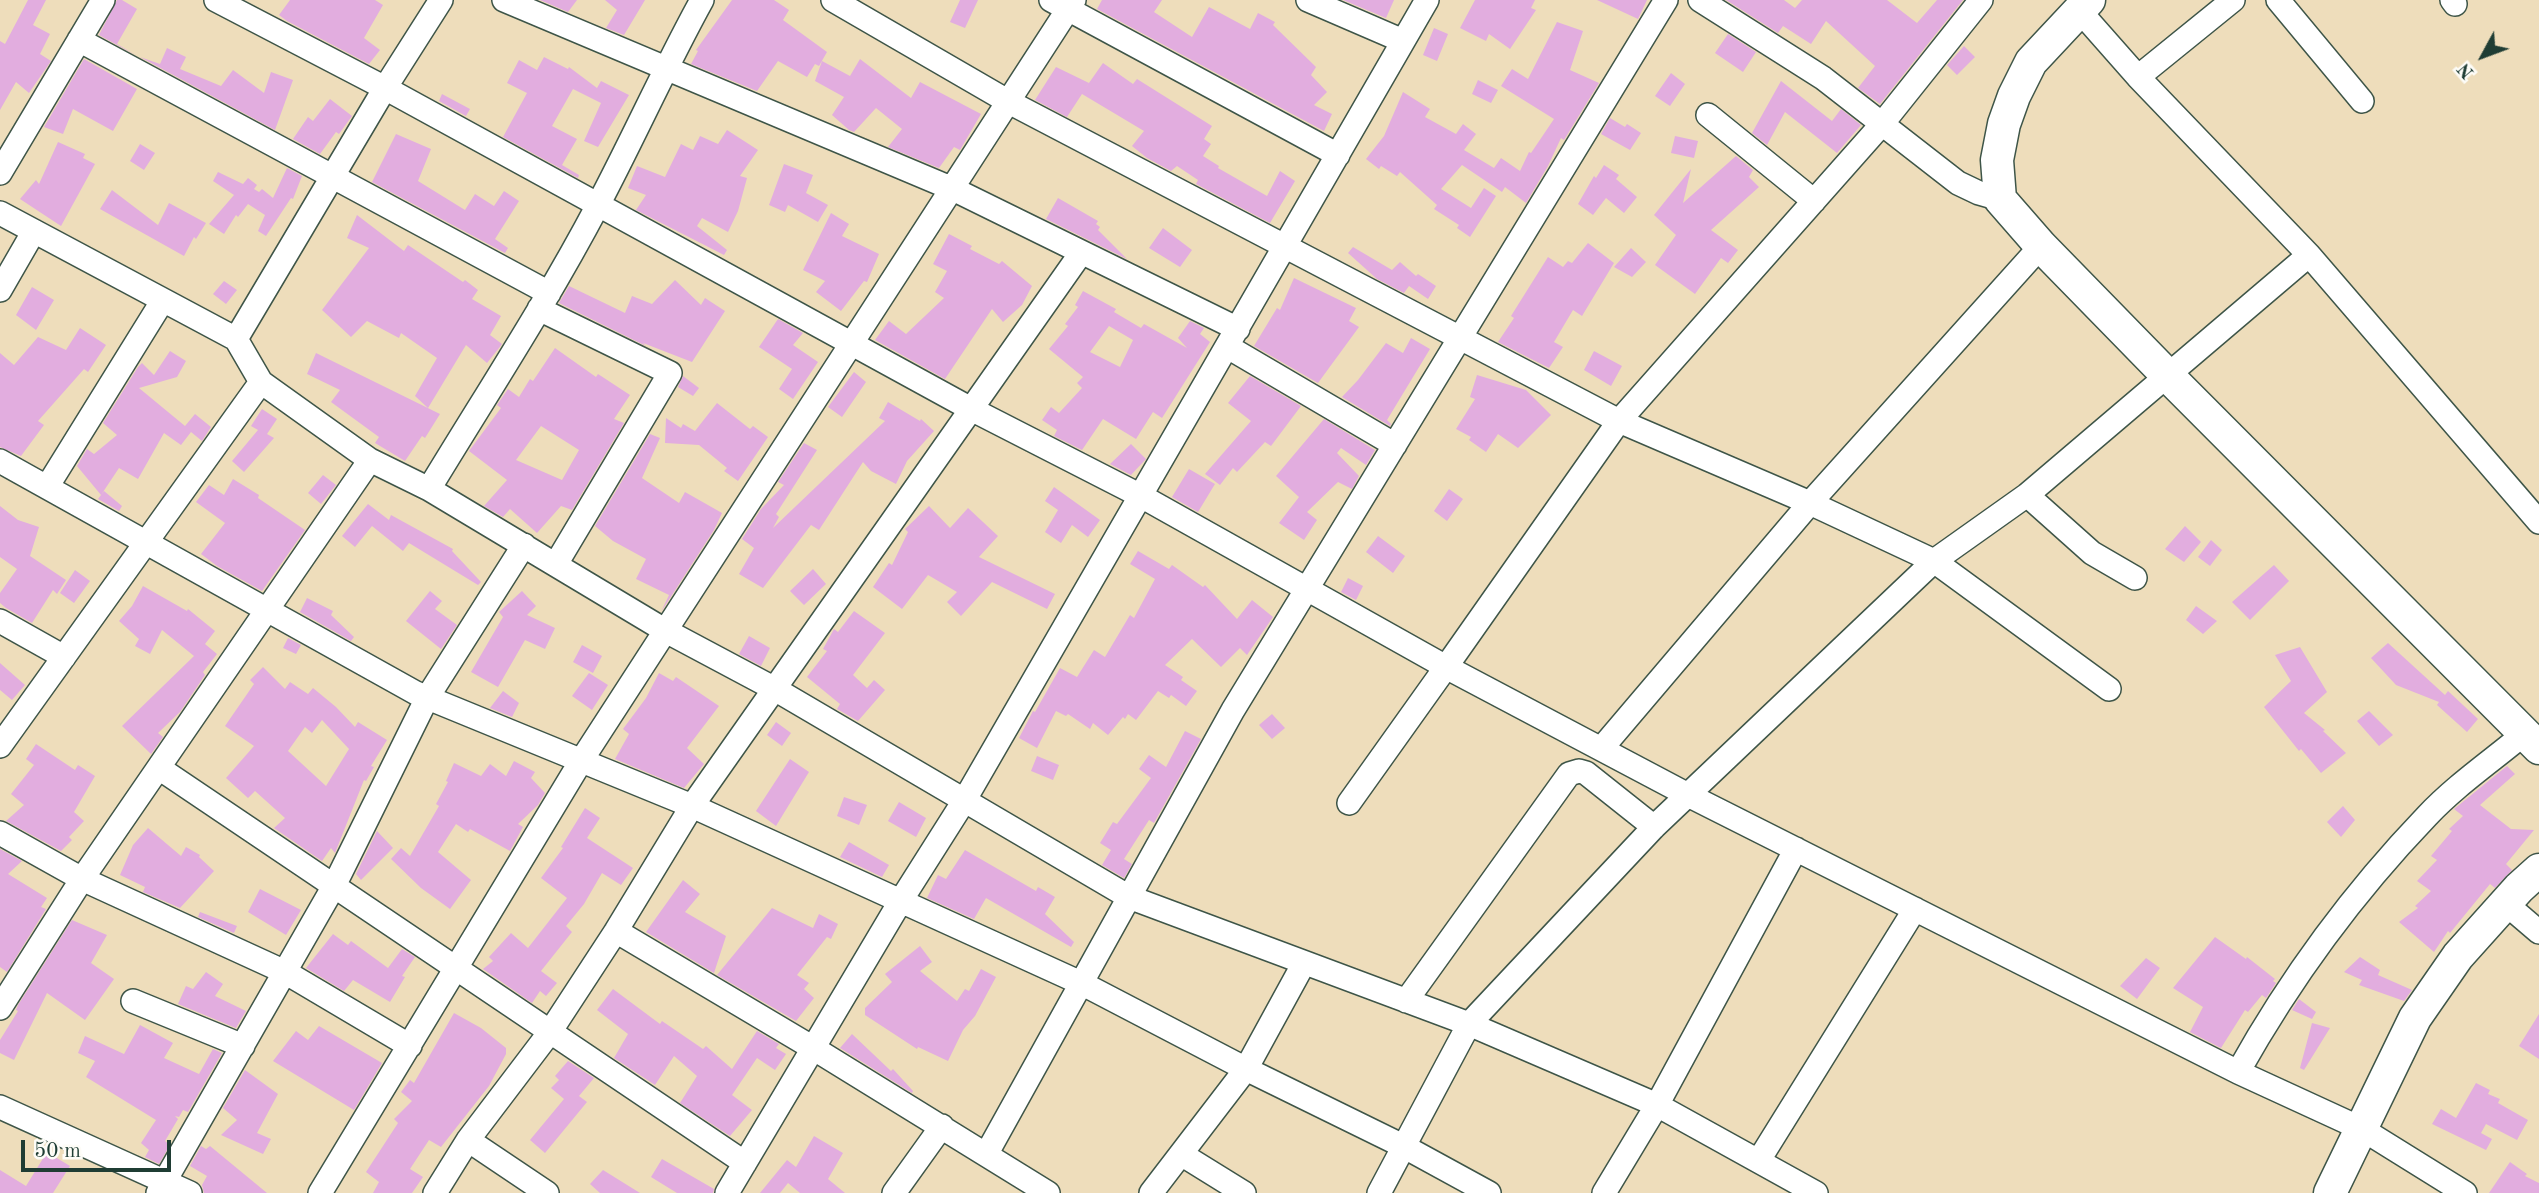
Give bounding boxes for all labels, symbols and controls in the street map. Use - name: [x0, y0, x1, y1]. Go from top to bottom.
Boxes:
- north arrow: [2448, 21, 2518, 91]
- text: N: [2455, 58, 2479, 82]
- scale bar: [24, 1126, 175, 1170]
- text: 50 m: [34, 1141, 81, 1162]

